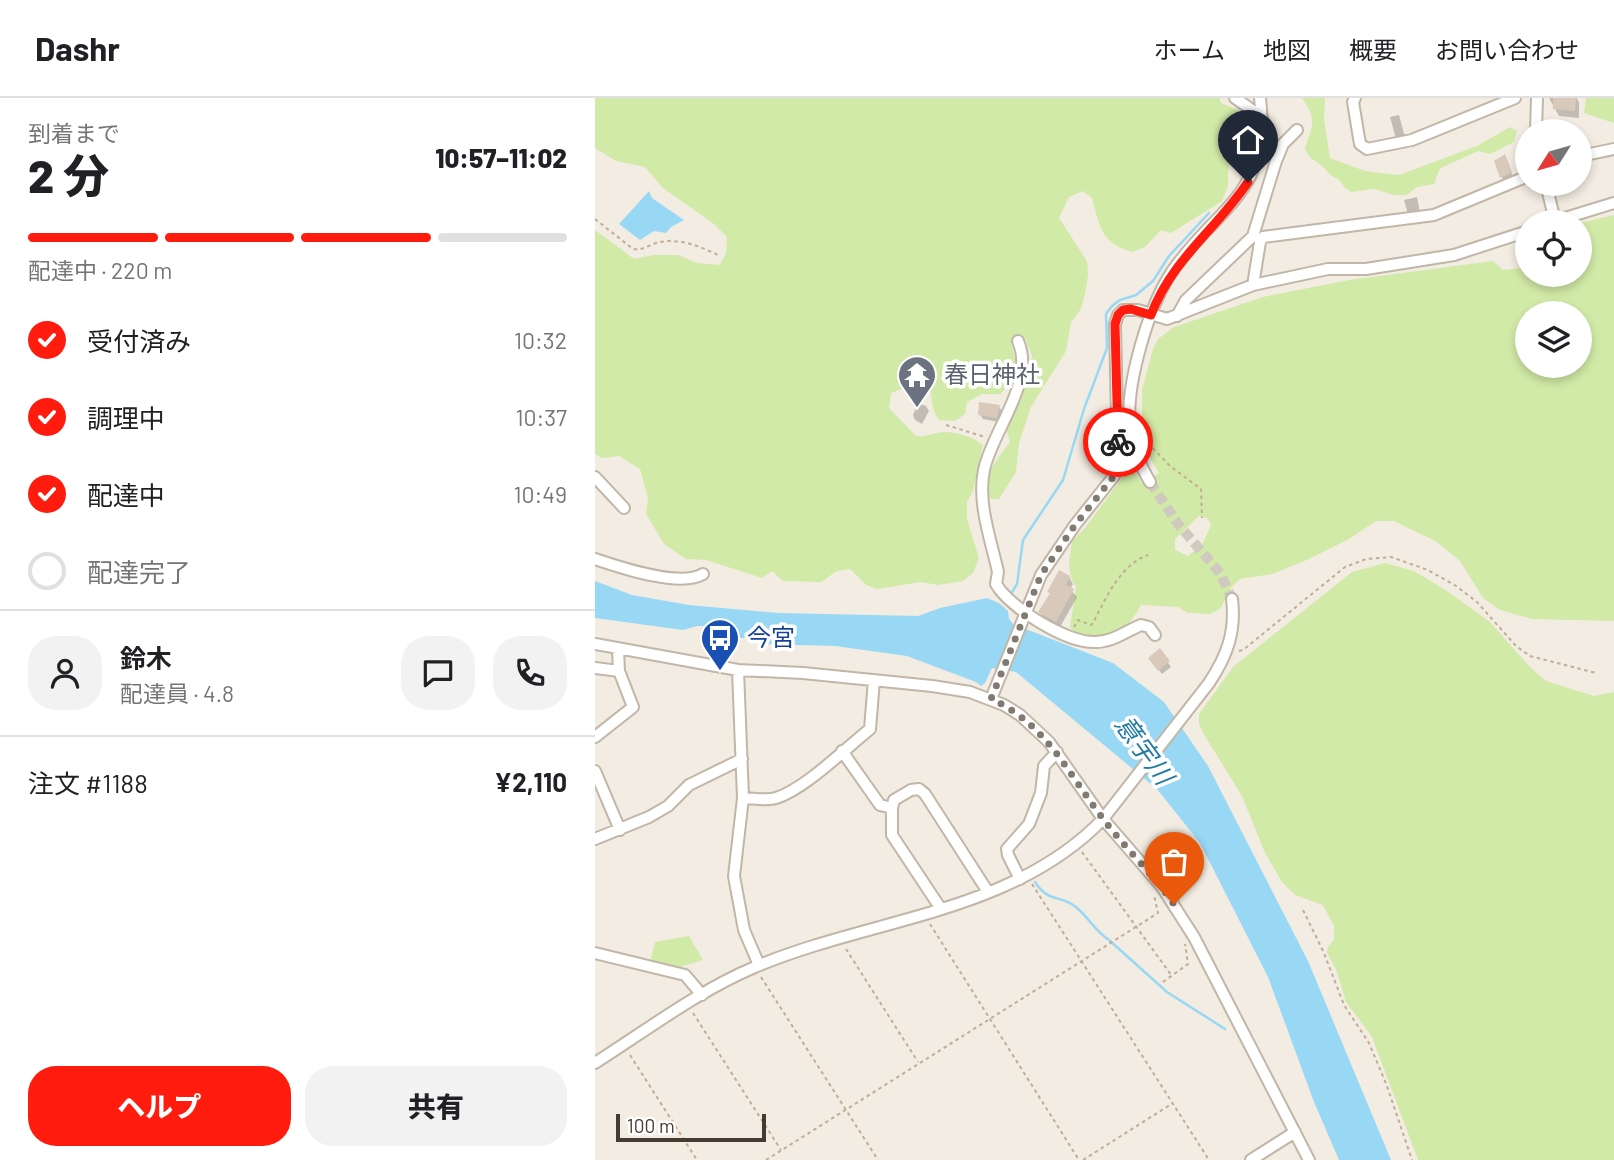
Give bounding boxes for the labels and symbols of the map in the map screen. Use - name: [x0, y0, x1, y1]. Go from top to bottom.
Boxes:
- pin: [1218, 110, 1278, 182]
- north arrow: [1515, 119, 1593, 196]
- temple icon: 春日神社: [896, 354, 938, 409]
- place label: 春日神社: [944, 359, 1040, 388]
- courier: [1083, 407, 1153, 477]
- bus stop icon: 今宮: [699, 617, 741, 672]
- place label: 今宮: [747, 622, 795, 651]
- water label: 意宇川: [1110, 708, 1182, 792]
- pin: [1144, 832, 1204, 904]
- scale bar: [616, 1111, 767, 1143]

